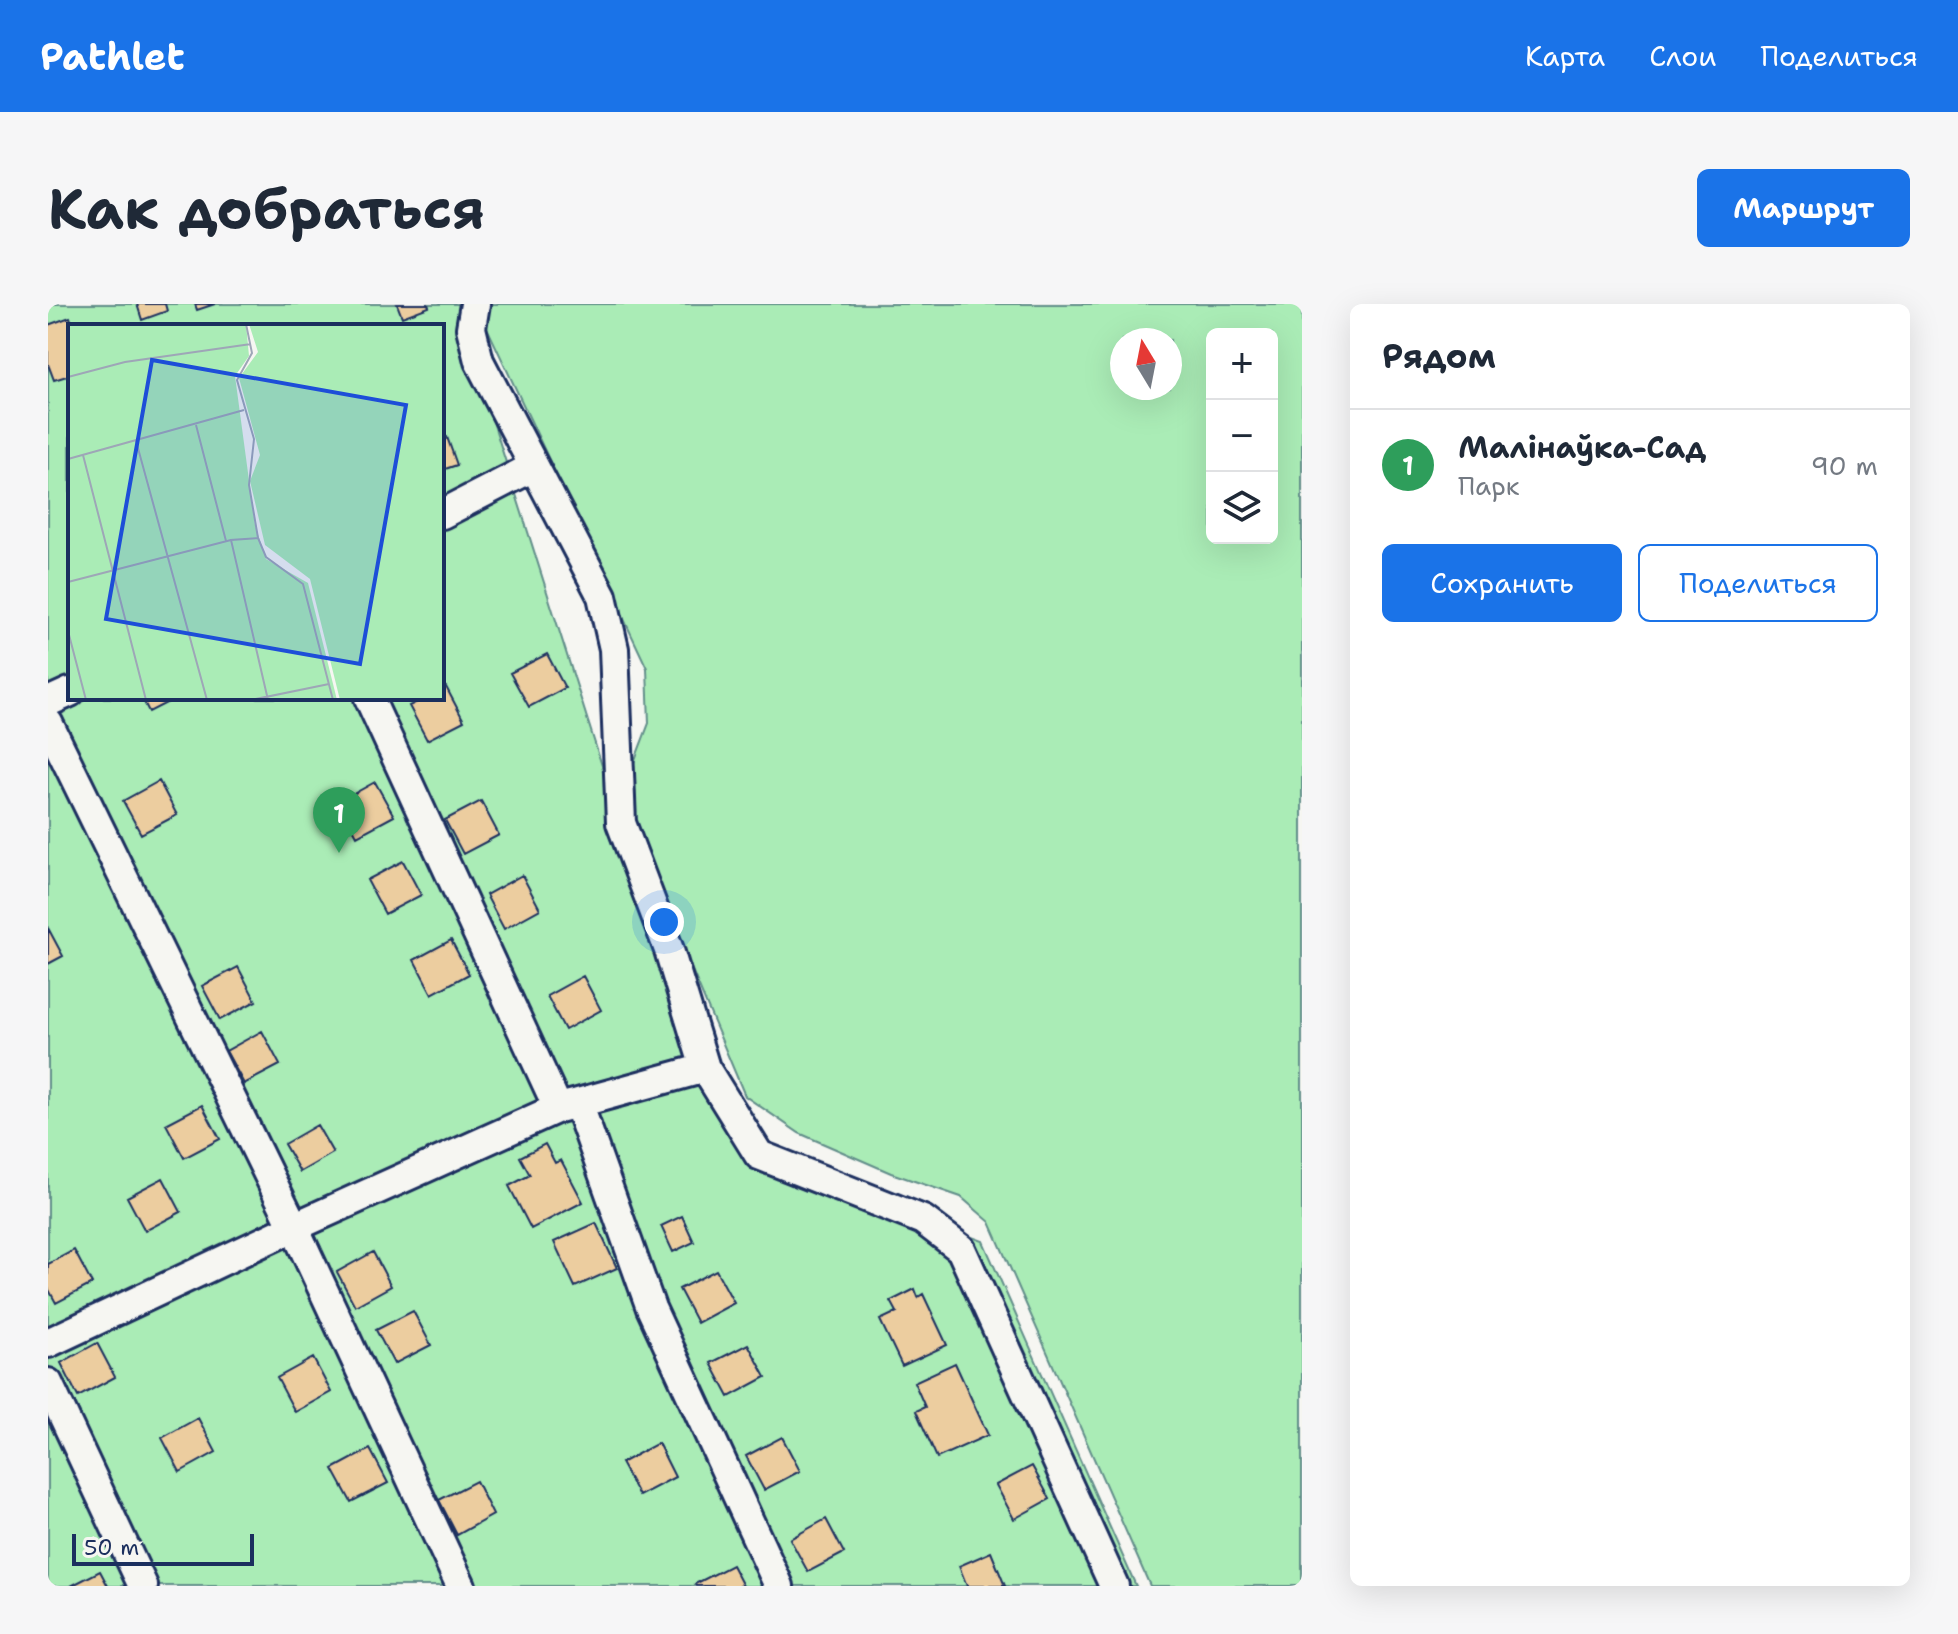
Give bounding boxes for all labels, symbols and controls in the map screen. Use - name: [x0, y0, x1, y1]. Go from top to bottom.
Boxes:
- text: Pathlet: [40, 31, 185, 82]
- text: Карта: [1525, 37, 1605, 75]
- text: Слои: [1649, 37, 1716, 75]
- text: Поделиться: [1760, 37, 1918, 75]
- button: Маршрут: [1697, 169, 1910, 247]
- text: Как добраться: [48, 171, 485, 246]
- inset map: [68, 324, 444, 700]
- north arrow: [1110, 328, 1182, 400]
- map controls: [1206, 328, 1278, 544]
- button: +: [1206, 328, 1278, 400]
- text: Рядом: [1382, 333, 1496, 379]
- button: −: [1206, 400, 1278, 472]
- text: Малінаўка-Сад: [1458, 427, 1706, 468]
- text: 1: [1402, 448, 1414, 483]
- text: 90 m: [1811, 448, 1878, 483]
- text: Парк: [1458, 468, 1520, 503]
- button: layers: [1206, 472, 1278, 544]
- button: Сохранить: [1382, 544, 1622, 622]
- button: Поделиться: [1638, 544, 1878, 622]
- pin: 1: [313, 787, 365, 853]
- your location: [644, 902, 684, 942]
- scale bar: [72, 1530, 254, 1566]
- text: 50 m: [84, 1533, 139, 1562]

